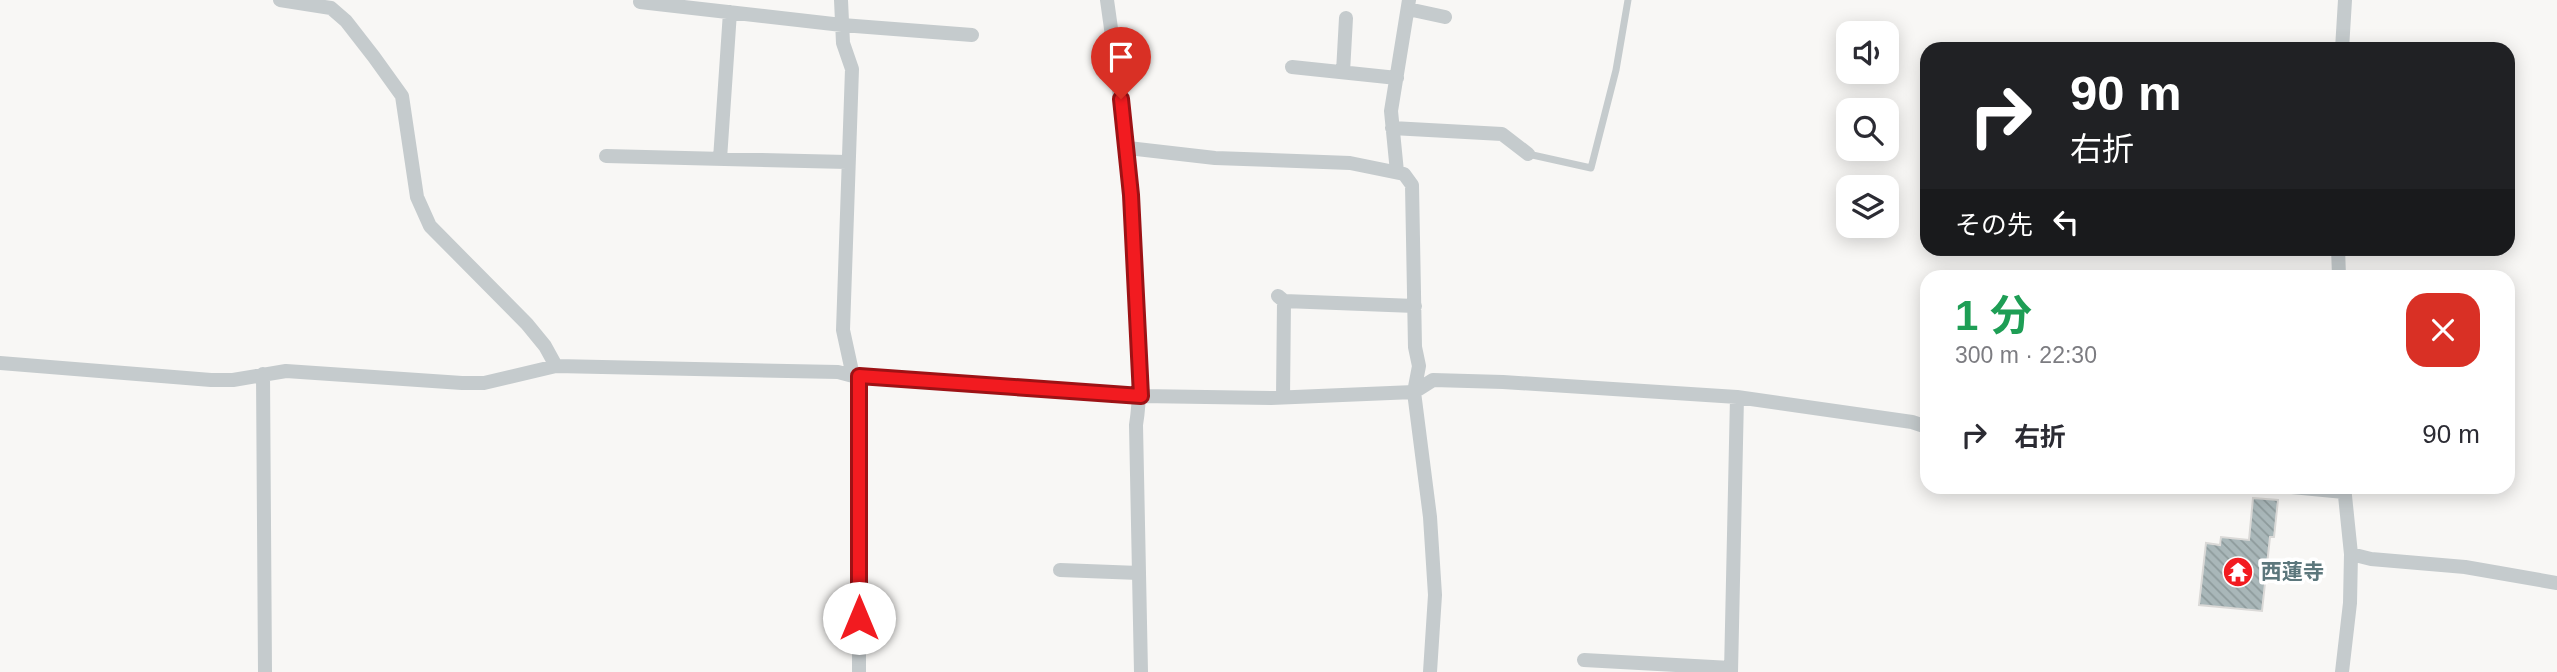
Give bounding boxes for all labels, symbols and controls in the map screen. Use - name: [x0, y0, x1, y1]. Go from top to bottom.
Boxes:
- map controls: [1836, 21, 1899, 238]
- button: sound: [1836, 21, 1899, 84]
- pin: [1091, 27, 1151, 99]
- icon: arrive: [1102, 38, 1140, 76]
- text: 90 m: [2070, 66, 2182, 120]
- icon: right: [1955, 70, 2046, 161]
- button: search: [1836, 98, 1899, 161]
- text: 右折: [2070, 131, 2134, 167]
- button: layers: [1836, 175, 1899, 238]
- icon: left: [2047, 203, 2085, 241]
- text: その先: [1955, 210, 2033, 240]
- text: 1 分: [1955, 292, 2032, 339]
- button: close: [2406, 293, 2480, 367]
- text: 300 m · 22:30: [1955, 342, 2097, 368]
- icon: right: [1955, 416, 1993, 454]
- text: 90 m: [2422, 419, 2480, 449]
- text: 右折: [2014, 422, 2066, 452]
- temple icon: 西蓮寺: [2221, 555, 2255, 589]
- place label: 西蓮寺: [2261, 560, 2324, 583]
- position arrow: [822, 581, 896, 655]

